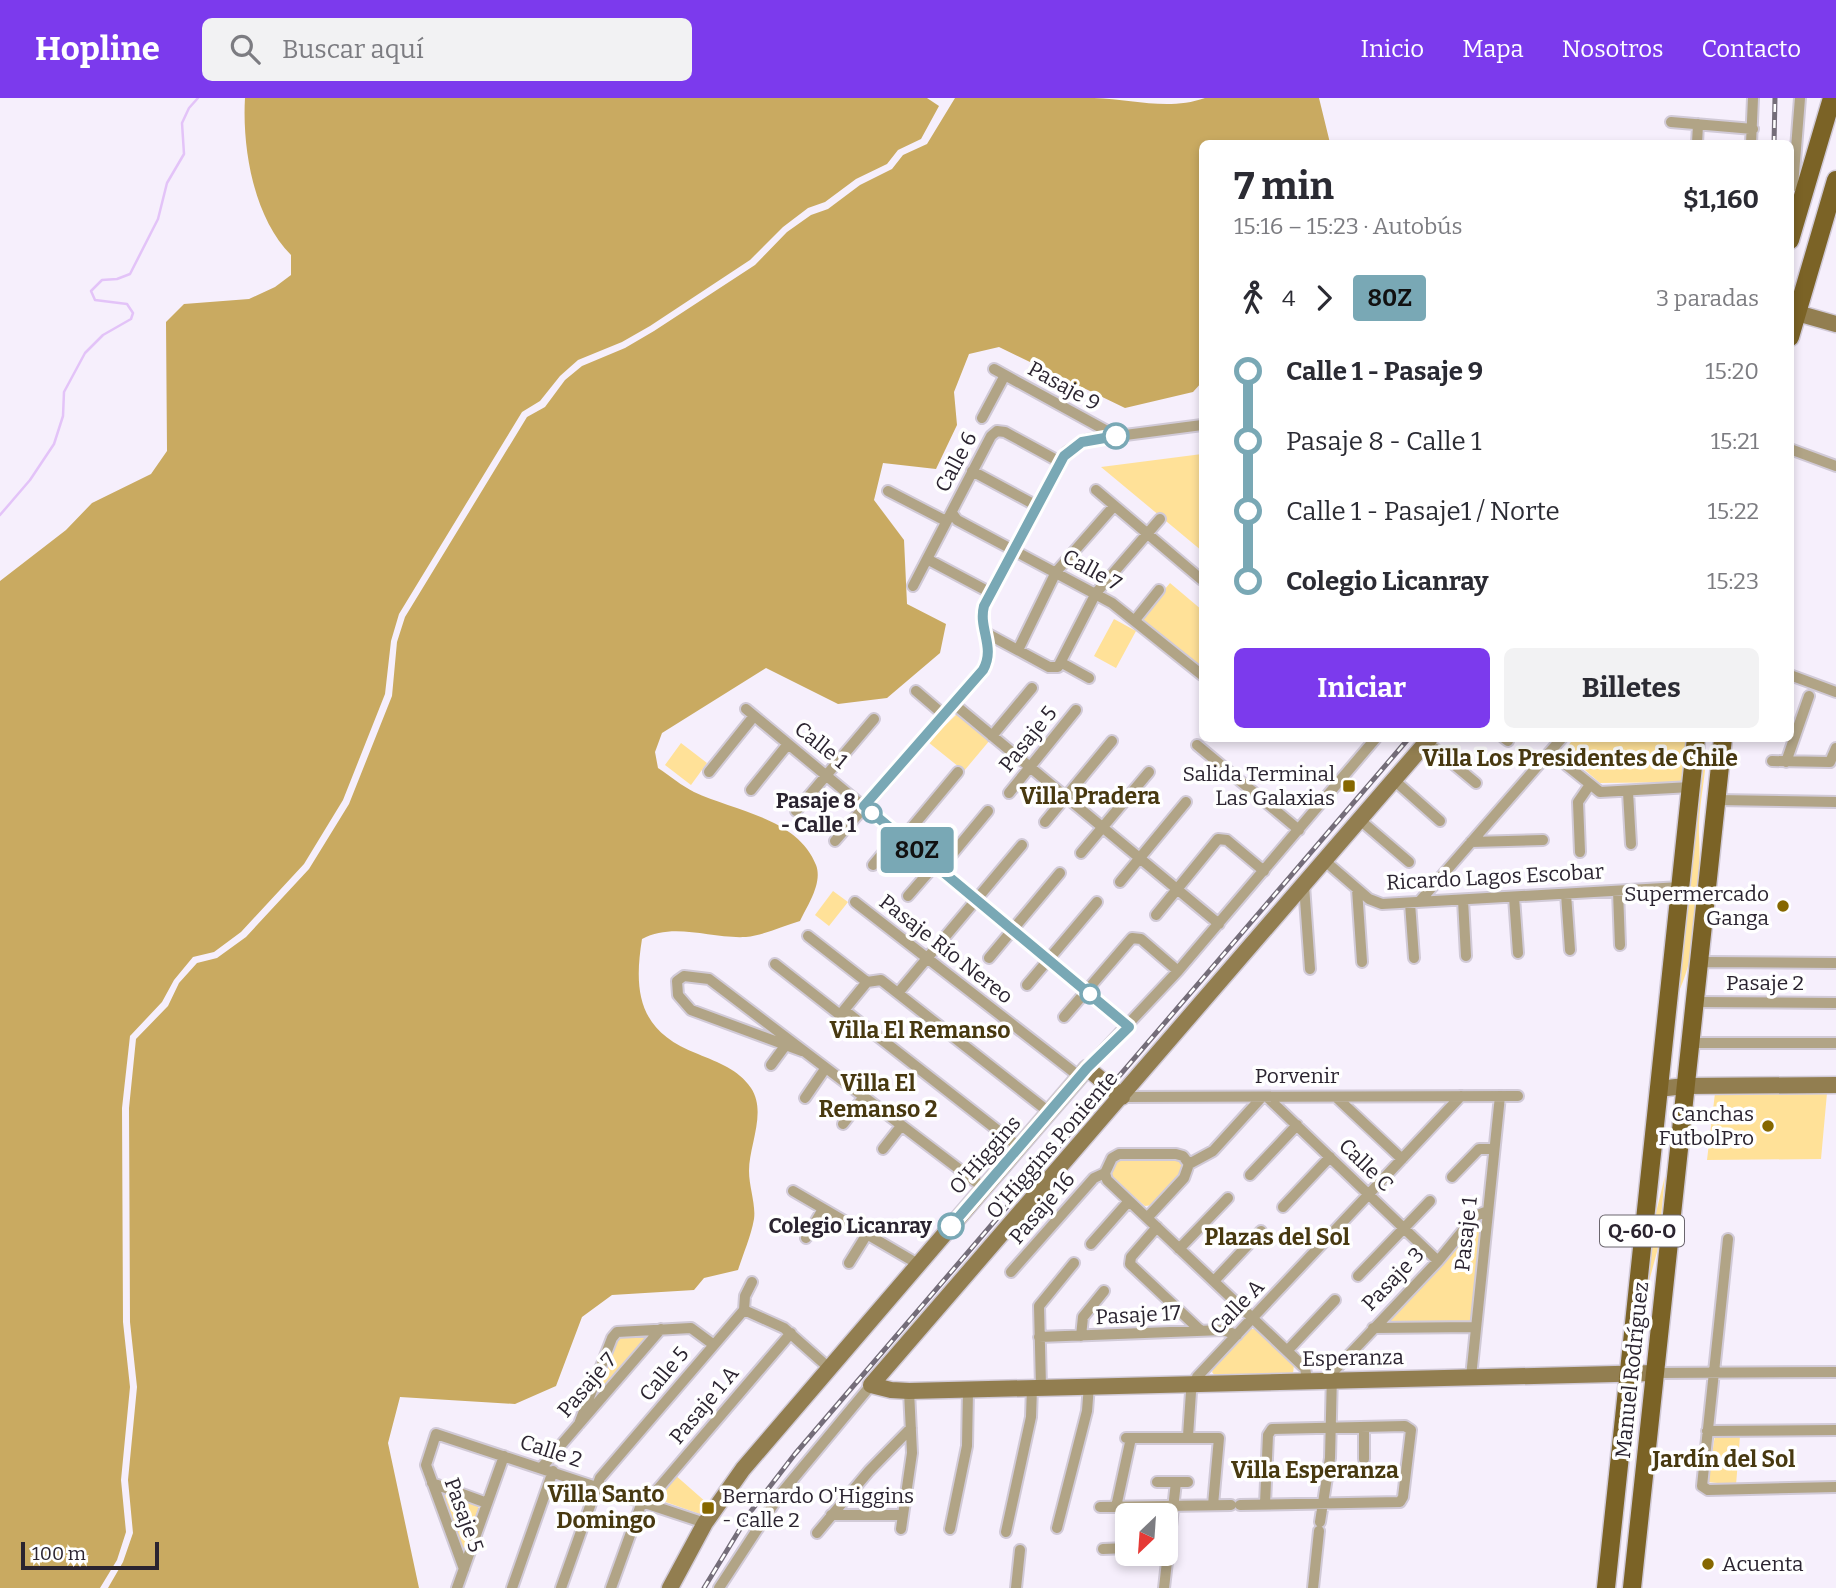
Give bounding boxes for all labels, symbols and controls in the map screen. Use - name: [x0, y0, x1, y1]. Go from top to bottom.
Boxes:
- search box: [202, 18, 692, 81]
- text: Hopline: [35, 29, 160, 69]
- icon: search: [226, 30, 264, 68]
- text: Buscar aquí: [282, 34, 424, 65]
- text: Inicio: [1360, 35, 1424, 63]
- text: Mapa: [1462, 35, 1524, 63]
- text: Nosotros: [1562, 35, 1663, 63]
- text: Contacto: [1701, 35, 1801, 63]
- text: 7 min: [1234, 163, 1334, 209]
- text: $1,160: [1683, 184, 1759, 215]
- text: 15:16 – 15:23 · Autobús: [1234, 212, 1463, 240]
- icon: walk: [1234, 279, 1272, 317]
- icon: forward: [1305, 279, 1343, 317]
- text: 4: [1282, 284, 1295, 312]
- text: 80Z: [1367, 284, 1412, 312]
- text: 3 paradas: [1656, 284, 1759, 312]
- street label: Pasaje 9: [1023, 356, 1105, 416]
- text: Calle 1 - Pasaje 9: [1286, 356, 1483, 387]
- text: 15:20: [1705, 357, 1759, 385]
- unlabelled marker: [1103, 423, 1129, 449]
- text: Pasaje 8 - Calle 1: [1286, 426, 1482, 457]
- street label: Calle 6: [929, 427, 983, 497]
- text: 15:21: [1711, 427, 1759, 455]
- text: Calle 1 - Pasaje1 / Norte: [1286, 496, 1560, 527]
- text: 15:22: [1708, 497, 1759, 525]
- street label: Calle 7: [1058, 543, 1126, 597]
- text: Colegio Licanray: [1286, 566, 1489, 597]
- text: 15:23: [1707, 567, 1759, 595]
- button: Iniciar: [1234, 648, 1490, 728]
- button: Billetes: [1504, 648, 1759, 728]
- street label: Pasaje 5: [993, 701, 1063, 777]
- street label: Calle 1: [789, 716, 853, 775]
- district label: Villa Los Presidentes de Chile: [1422, 744, 1738, 772]
- place label: Salida Terminal Las Galaxias: [1182, 761, 1335, 811]
- marker: Salida Terminal Las Galaxias: [1341, 778, 1357, 794]
- district label: Villa Pradera: [1020, 782, 1160, 810]
- place label: Pasaje 8 - Calle 1: [776, 788, 856, 838]
- marker: Pasaje 8 - Calle 1: [862, 803, 882, 823]
- line badge: 80Z: [877, 827, 957, 873]
- text: 80Z: [895, 836, 939, 864]
- street label: Ricardo Lagos Escobar: [1386, 858, 1604, 896]
- place label: Supermercado Ganga: [1624, 881, 1770, 931]
- street label: Pasaje Río Nereo: [874, 889, 1018, 1009]
- marker: Supermercado Ganga: [1775, 898, 1791, 914]
- street label: Pasaje 2: [1726, 970, 1804, 996]
- unlabelled marker: [1080, 984, 1100, 1004]
- district label: Villa El Remanso: [829, 1016, 1011, 1044]
- street label: Porvenir: [1255, 1063, 1339, 1089]
- street label: O'Higgins Poniente: [981, 1066, 1123, 1224]
- district label: Villa El Remanso 2: [819, 1069, 938, 1123]
- place label: Canchas FutbolPro: [1659, 1101, 1754, 1151]
- street label: O'Higgins: [944, 1111, 1026, 1199]
- marker: Canchas FutbolPro: [1760, 1118, 1776, 1134]
- street label: Calle C: [1333, 1133, 1399, 1197]
- street label: Pasaje 16: [1004, 1167, 1080, 1249]
- street label: Pasaje 1: [1449, 1195, 1483, 1273]
- place label: Colegio Licanray: [768, 1213, 932, 1239]
- marker: Colegio Licanray: [938, 1213, 964, 1239]
- road number: Q-60-O: [1600, 1216, 1684, 1246]
- district label: Plazas del Sol: [1204, 1223, 1350, 1251]
- street label: Pasaje 3: [1356, 1242, 1430, 1316]
- street label: Calle A: [1204, 1274, 1270, 1340]
- street label: Manuel Rodríguez: [1610, 1280, 1654, 1460]
- street label: Pasaje 17: [1095, 1300, 1182, 1330]
- street label: Calle 5: [634, 1341, 694, 1407]
- street label: Esperanza: [1302, 1344, 1405, 1372]
- street label: Pasaje 7: [552, 1347, 622, 1423]
- street label: Pasaje 1 A: [664, 1361, 744, 1449]
- street label: Calle 2: [517, 1429, 585, 1473]
- district label: Jardín del Sol: [1651, 1445, 1795, 1473]
- district label: Villa Esperanza: [1231, 1456, 1399, 1484]
- street label: Pasaje 5: [439, 1474, 489, 1556]
- district label: Villa Santo Domingo: [547, 1480, 665, 1534]
- place label: Bernardo O'Higgins - Calle 2: [722, 1483, 914, 1533]
- marker: Bernardo O'Higgins - Calle 2: [700, 1500, 716, 1516]
- north arrow: [1115, 1503, 1178, 1566]
- map controls: [1115, 1503, 1178, 1566]
- scale bar: [21, 1539, 159, 1571]
- text: 100 m: [32, 1542, 86, 1565]
- place label: Acuenta: [1722, 1551, 1804, 1577]
- marker: Acuenta: [1700, 1556, 1716, 1572]

